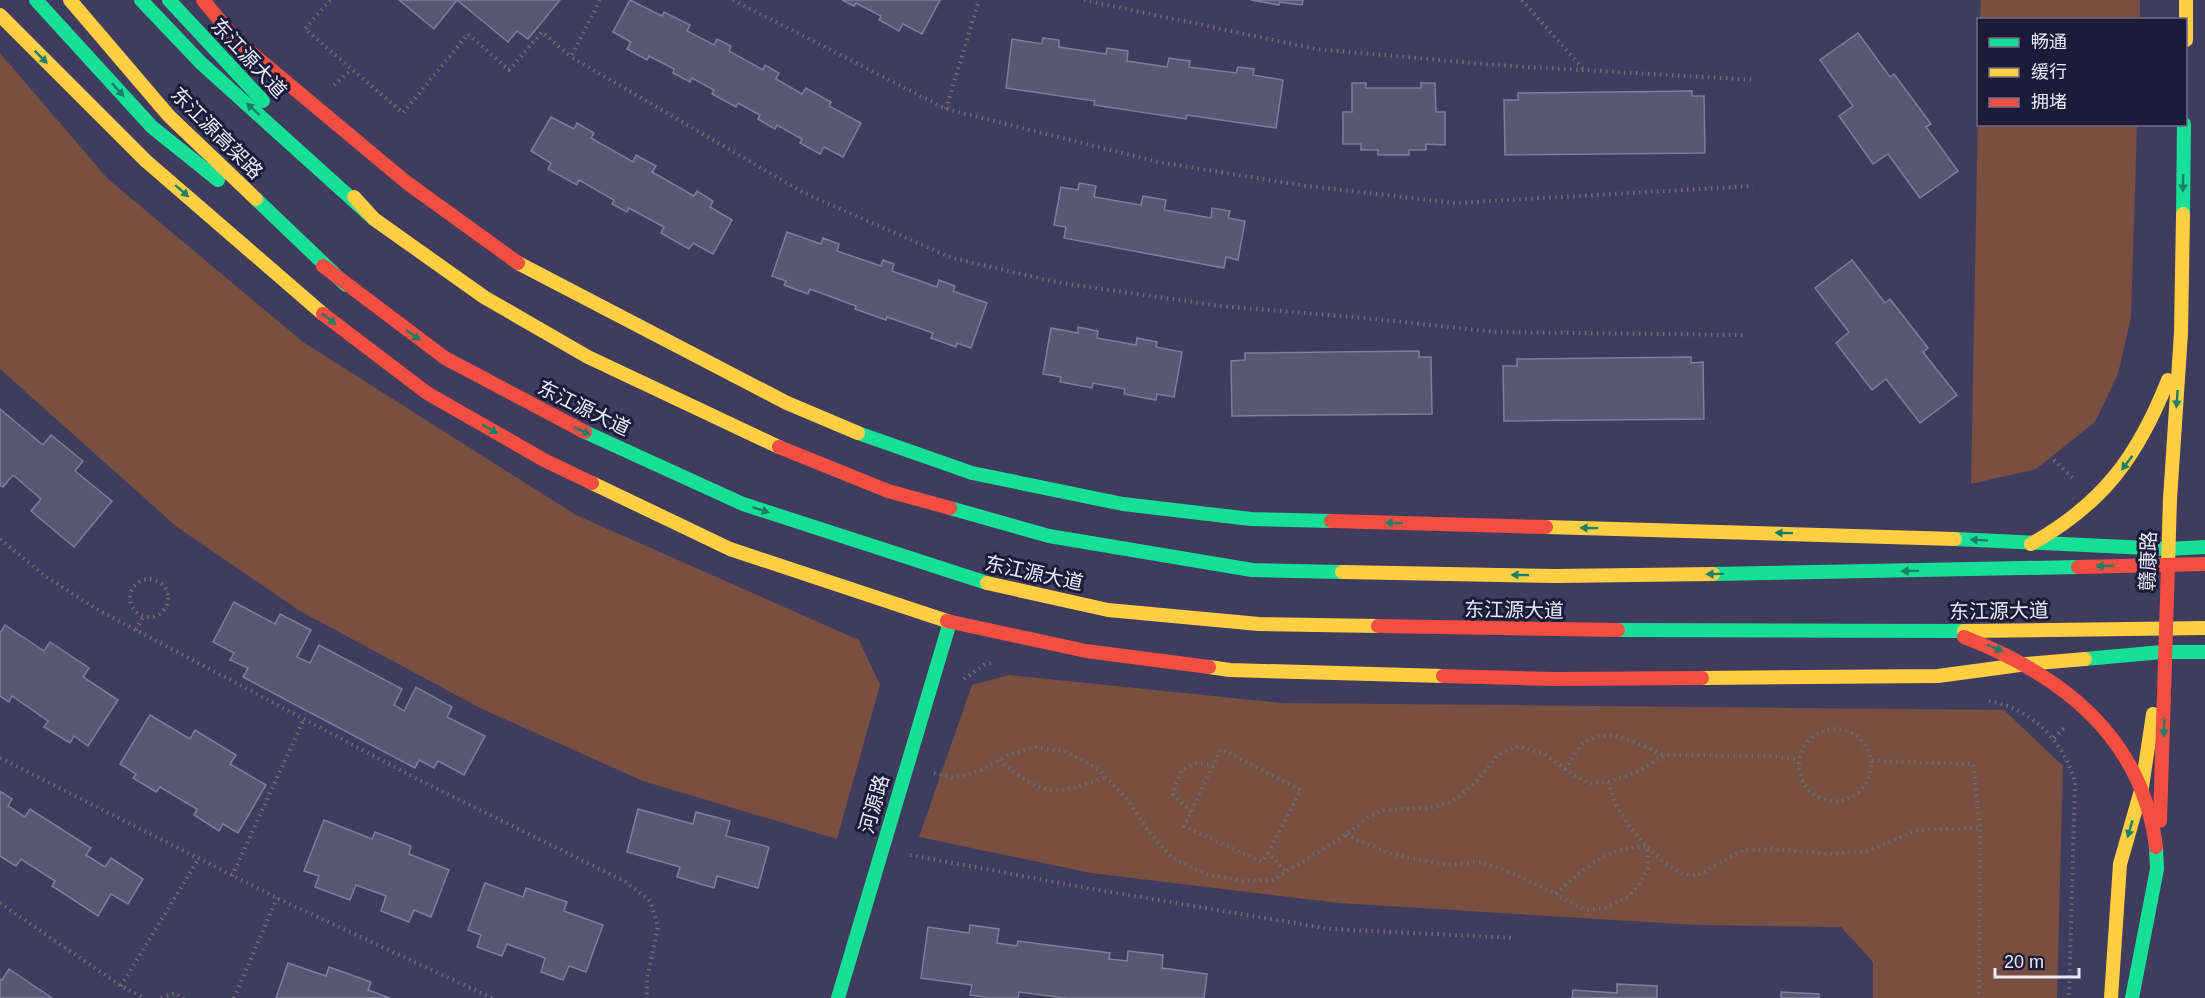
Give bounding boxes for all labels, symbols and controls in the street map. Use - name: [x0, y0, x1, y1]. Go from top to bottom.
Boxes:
- street label: 东江源大道: [207, 14, 291, 102]
- legend: [1977, 18, 2187, 126]
- text: 畅通: [2031, 32, 2067, 52]
- one-way arrow: [33, 49, 47, 63]
- text: 缓行: [2031, 62, 2067, 82]
- one-way arrow: [111, 82, 124, 97]
- street label: 东江源高架路: [167, 83, 267, 183]
- text: 拥堵: [2031, 92, 2067, 112]
- one-way arrow: [246, 103, 261, 116]
- one-way arrow: [2178, 173, 2188, 192]
- one-way arrow: [174, 185, 190, 198]
- one-way arrow: [322, 312, 337, 324]
- one-way arrow: [406, 328, 421, 340]
- street label: 东江源大道: [534, 376, 634, 440]
- one-way arrow: [2172, 389, 2181, 408]
- one-way arrow: [482, 424, 499, 434]
- one-way arrow: [574, 426, 591, 435]
- one-way arrow: [2121, 456, 2133, 471]
- one-way arrow: [752, 506, 770, 515]
- one-way arrow: [1385, 518, 1404, 528]
- one-way arrow: [1579, 523, 1598, 533]
- one-way arrow: [1774, 528, 1793, 537]
- street label: 赣康路: [2136, 531, 2160, 591]
- one-way arrow: [1969, 535, 1988, 544]
- street label: 东江源大道: [983, 552, 1085, 594]
- one-way arrow: [2095, 562, 2114, 571]
- one-way arrow: [1900, 566, 1919, 576]
- one-way arrow: [1705, 569, 1724, 578]
- one-way arrow: [1510, 570, 1529, 580]
- street label: 东江源大道: [1464, 598, 1564, 622]
- street label: 东江源大道: [1949, 599, 2049, 623]
- one-way arrow: [1986, 644, 2004, 653]
- one-way arrow: [2159, 718, 2168, 737]
- street label: 河源路: [855, 772, 893, 836]
- one-way arrow: [2125, 820, 2134, 838]
- scale bar: [1995, 941, 2079, 979]
- text: 20 m: [2004, 952, 2044, 972]

